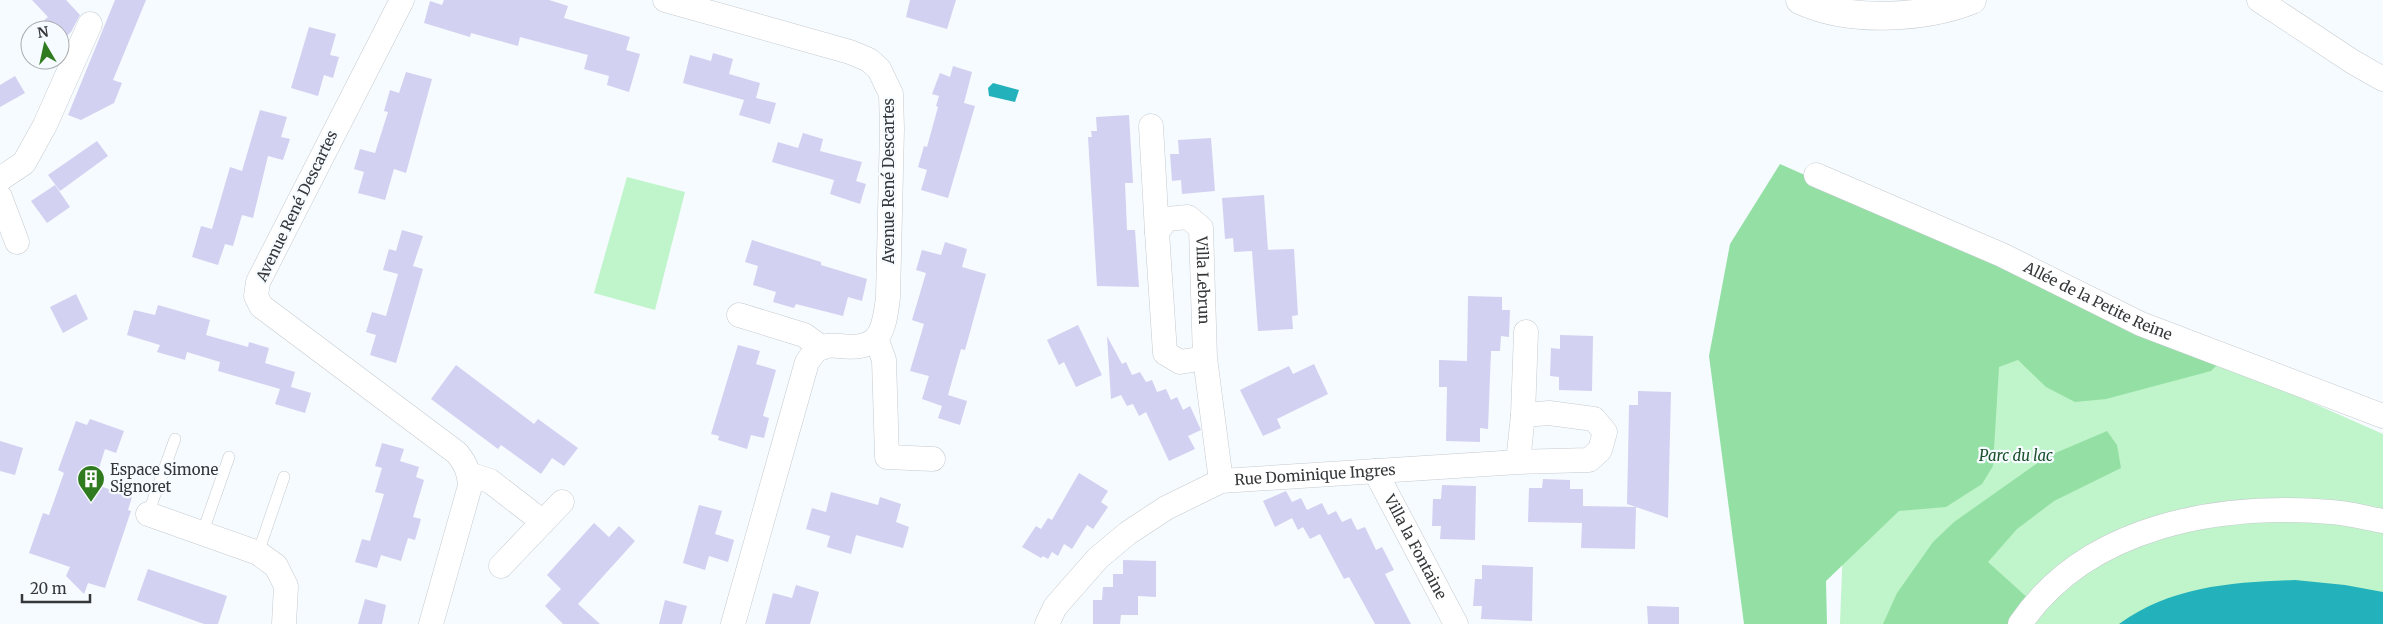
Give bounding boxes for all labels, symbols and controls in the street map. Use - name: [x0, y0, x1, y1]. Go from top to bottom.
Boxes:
- north arrow: [20, 20, 70, 70]
- text: N: [36, 22, 50, 42]
- street label: Avenue René Descartes: [879, 98, 898, 265]
- street label: Avenue René Descartes: [251, 127, 341, 285]
- street label: Villa Lebrun: [1192, 235, 1214, 325]
- street label: Allée de la Petite Reine: [2020, 257, 2175, 344]
- park label: Parc du lac: [1979, 446, 2053, 465]
- place label: Espace Simone Signoret: [110, 460, 218, 496]
- street label: Rue Dominique Ingres: [1234, 460, 1396, 489]
- building icon: Espace Simone Signoret: [76, 464, 106, 503]
- street label: Villa la Fontaine: [1380, 490, 1451, 602]
- scale bar: [22, 572, 90, 604]
- text: 20 m: [30, 579, 67, 598]

